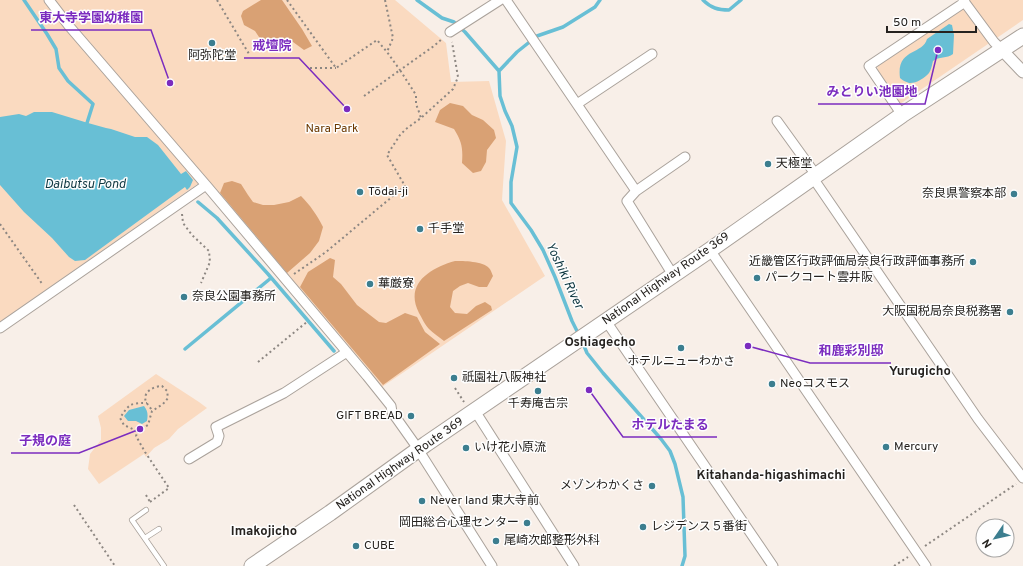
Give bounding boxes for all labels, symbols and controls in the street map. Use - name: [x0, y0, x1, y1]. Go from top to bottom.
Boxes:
- callout: 東大寺学園幼稚園: [31, 5, 151, 30]
- scale bar: [887, 8, 976, 34]
- text: 東大寺学園幼稚園: [39, 10, 143, 27]
- text: 50 m: [893, 15, 921, 31]
- callout: 戒壇院: [244, 33, 299, 58]
- marker: 阿弥陀堂: [207, 38, 217, 48]
- text: 戒壇院: [252, 38, 292, 55]
- place label: 阿弥陀堂: [188, 48, 236, 64]
- callout: みとりい池園地: [818, 79, 925, 104]
- text: みとりい池園地: [826, 84, 918, 101]
- park label: Nara Park: [306, 121, 358, 137]
- place label: 天極堂: [776, 156, 812, 172]
- marker: 天極堂: [763, 159, 773, 169]
- water label: Daibutsu Pond: [44, 177, 127, 193]
- place label: Tōdai-ji: [368, 184, 408, 200]
- place label: 奈良県警察本部: [922, 186, 1006, 202]
- marker: Tōdai-ji: [355, 187, 365, 197]
- marker: 奈良県警察本部: [1009, 189, 1019, 199]
- place label: 千手堂: [428, 221, 464, 237]
- marker: 千手堂: [415, 224, 425, 234]
- street label: National Highway Route 369: [599, 229, 733, 329]
- water label: Yoshiki River: [542, 240, 587, 313]
- place label: 近畿管区行政評価局奈良行政評価事務所: [749, 254, 965, 270]
- marker: 近畿管区行政評価局奈良行政評価事務所: [968, 257, 978, 267]
- place label: パークコート雲井阪: [765, 270, 873, 286]
- marker: パークコート雲井阪: [752, 273, 762, 283]
- place label: 華厳寮: [378, 276, 414, 292]
- marker: 華厳寮: [365, 279, 375, 289]
- place label: 奈良公園事務所: [192, 289, 276, 305]
- marker: 奈良公園事務所: [179, 292, 189, 302]
- place label: 大阪国税局奈良税務署: [882, 304, 1002, 320]
- marker: 大阪国税局奈良税務署: [1005, 307, 1015, 317]
- district label: Oshiagecho: [564, 335, 636, 351]
- callout: 和鹿彩別邸: [810, 338, 891, 363]
- marker: ホテルニューわかさ: [676, 343, 686, 353]
- text: 和鹿彩別邸: [818, 343, 884, 360]
- place label: ホテルニューわかさ: [627, 354, 735, 370]
- district label: Yurugicho: [889, 364, 951, 380]
- place label: 祇園社八阪神社: [462, 370, 546, 386]
- marker: 祇園社八阪神社: [449, 373, 459, 383]
- place label: Neoコスモス: [780, 376, 850, 392]
- marker: Neoコスモス: [767, 379, 777, 389]
- marker: 千寿庵吉宗: [533, 386, 543, 396]
- place label: 千寿庵吉宗: [508, 396, 568, 412]
- place label: GIFT BREAD: [336, 408, 403, 424]
- marker: GIFT BREAD: [406, 411, 416, 421]
- callout: ホテルたまる: [623, 412, 717, 437]
- street label: National Highway Route 369: [333, 414, 467, 514]
- text: ホテルたまる: [631, 418, 709, 434]
- callout: 子規の庭: [11, 428, 79, 453]
- text: 子規の庭: [19, 434, 71, 450]
- place label: Mercury: [894, 439, 938, 455]
- place label: いけ花小原流: [474, 440, 546, 456]
- marker: Mercury: [881, 442, 891, 452]
- marker: いけ花小原流: [461, 443, 471, 453]
- district label: Kitahanda-higashimachi: [696, 468, 846, 484]
- place label: メゾンわかくさ: [560, 478, 644, 494]
- marker: メゾンわかくさ: [647, 481, 657, 491]
- place label: Never land 東大寺前: [430, 493, 539, 509]
- marker: Never land 東大寺前: [417, 496, 427, 506]
- place label: 岡田総合心理センター: [399, 515, 519, 531]
- marker: 岡田総合心理センター: [522, 518, 532, 528]
- north arrow: [975, 518, 1015, 558]
- place label: レジデンス５番街: [651, 519, 747, 535]
- marker: レジデンス５番街: [638, 522, 648, 532]
- district label: Imakojicho: [231, 524, 297, 540]
- place label: 尾崎次郎整形外科: [504, 533, 600, 549]
- marker: 尾崎次郎整形外科: [491, 536, 501, 546]
- text: N: [980, 536, 996, 550]
- place label: CUBE: [364, 538, 395, 554]
- marker: CUBE: [351, 541, 361, 551]

